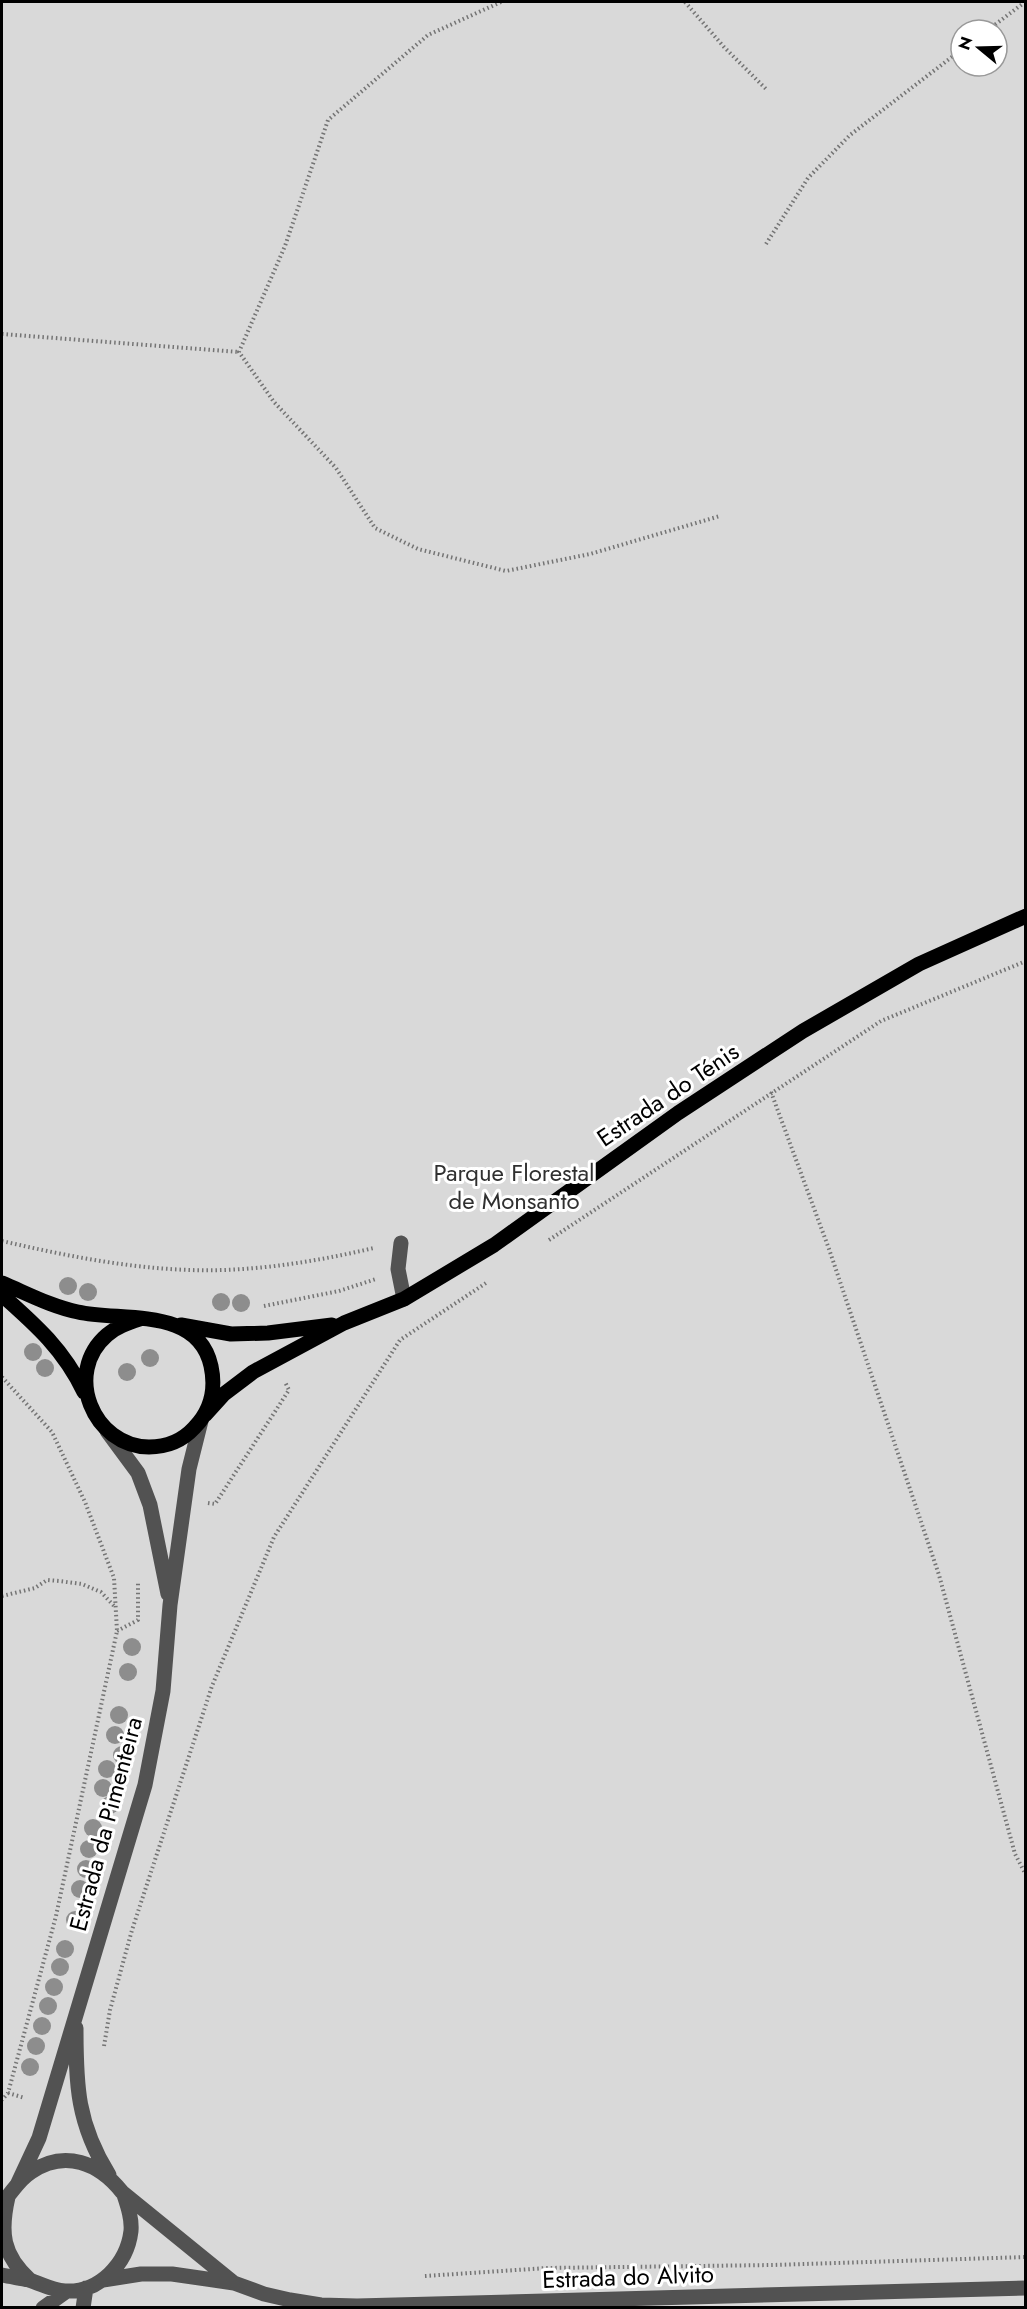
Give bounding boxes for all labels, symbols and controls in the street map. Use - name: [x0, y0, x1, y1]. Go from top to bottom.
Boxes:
- north arrow: [949, 18, 1009, 78]
- text: N: [952, 34, 978, 53]
- street label: Estrada do Ténis: [590, 1034, 746, 1155]
- park label: Parque Florestal de Monsanto: [433, 1155, 595, 1218]
- street label: Estrada da Pimenteira: [60, 1713, 151, 1935]
- street label: Estrada do Alvito: [542, 2256, 714, 2297]

